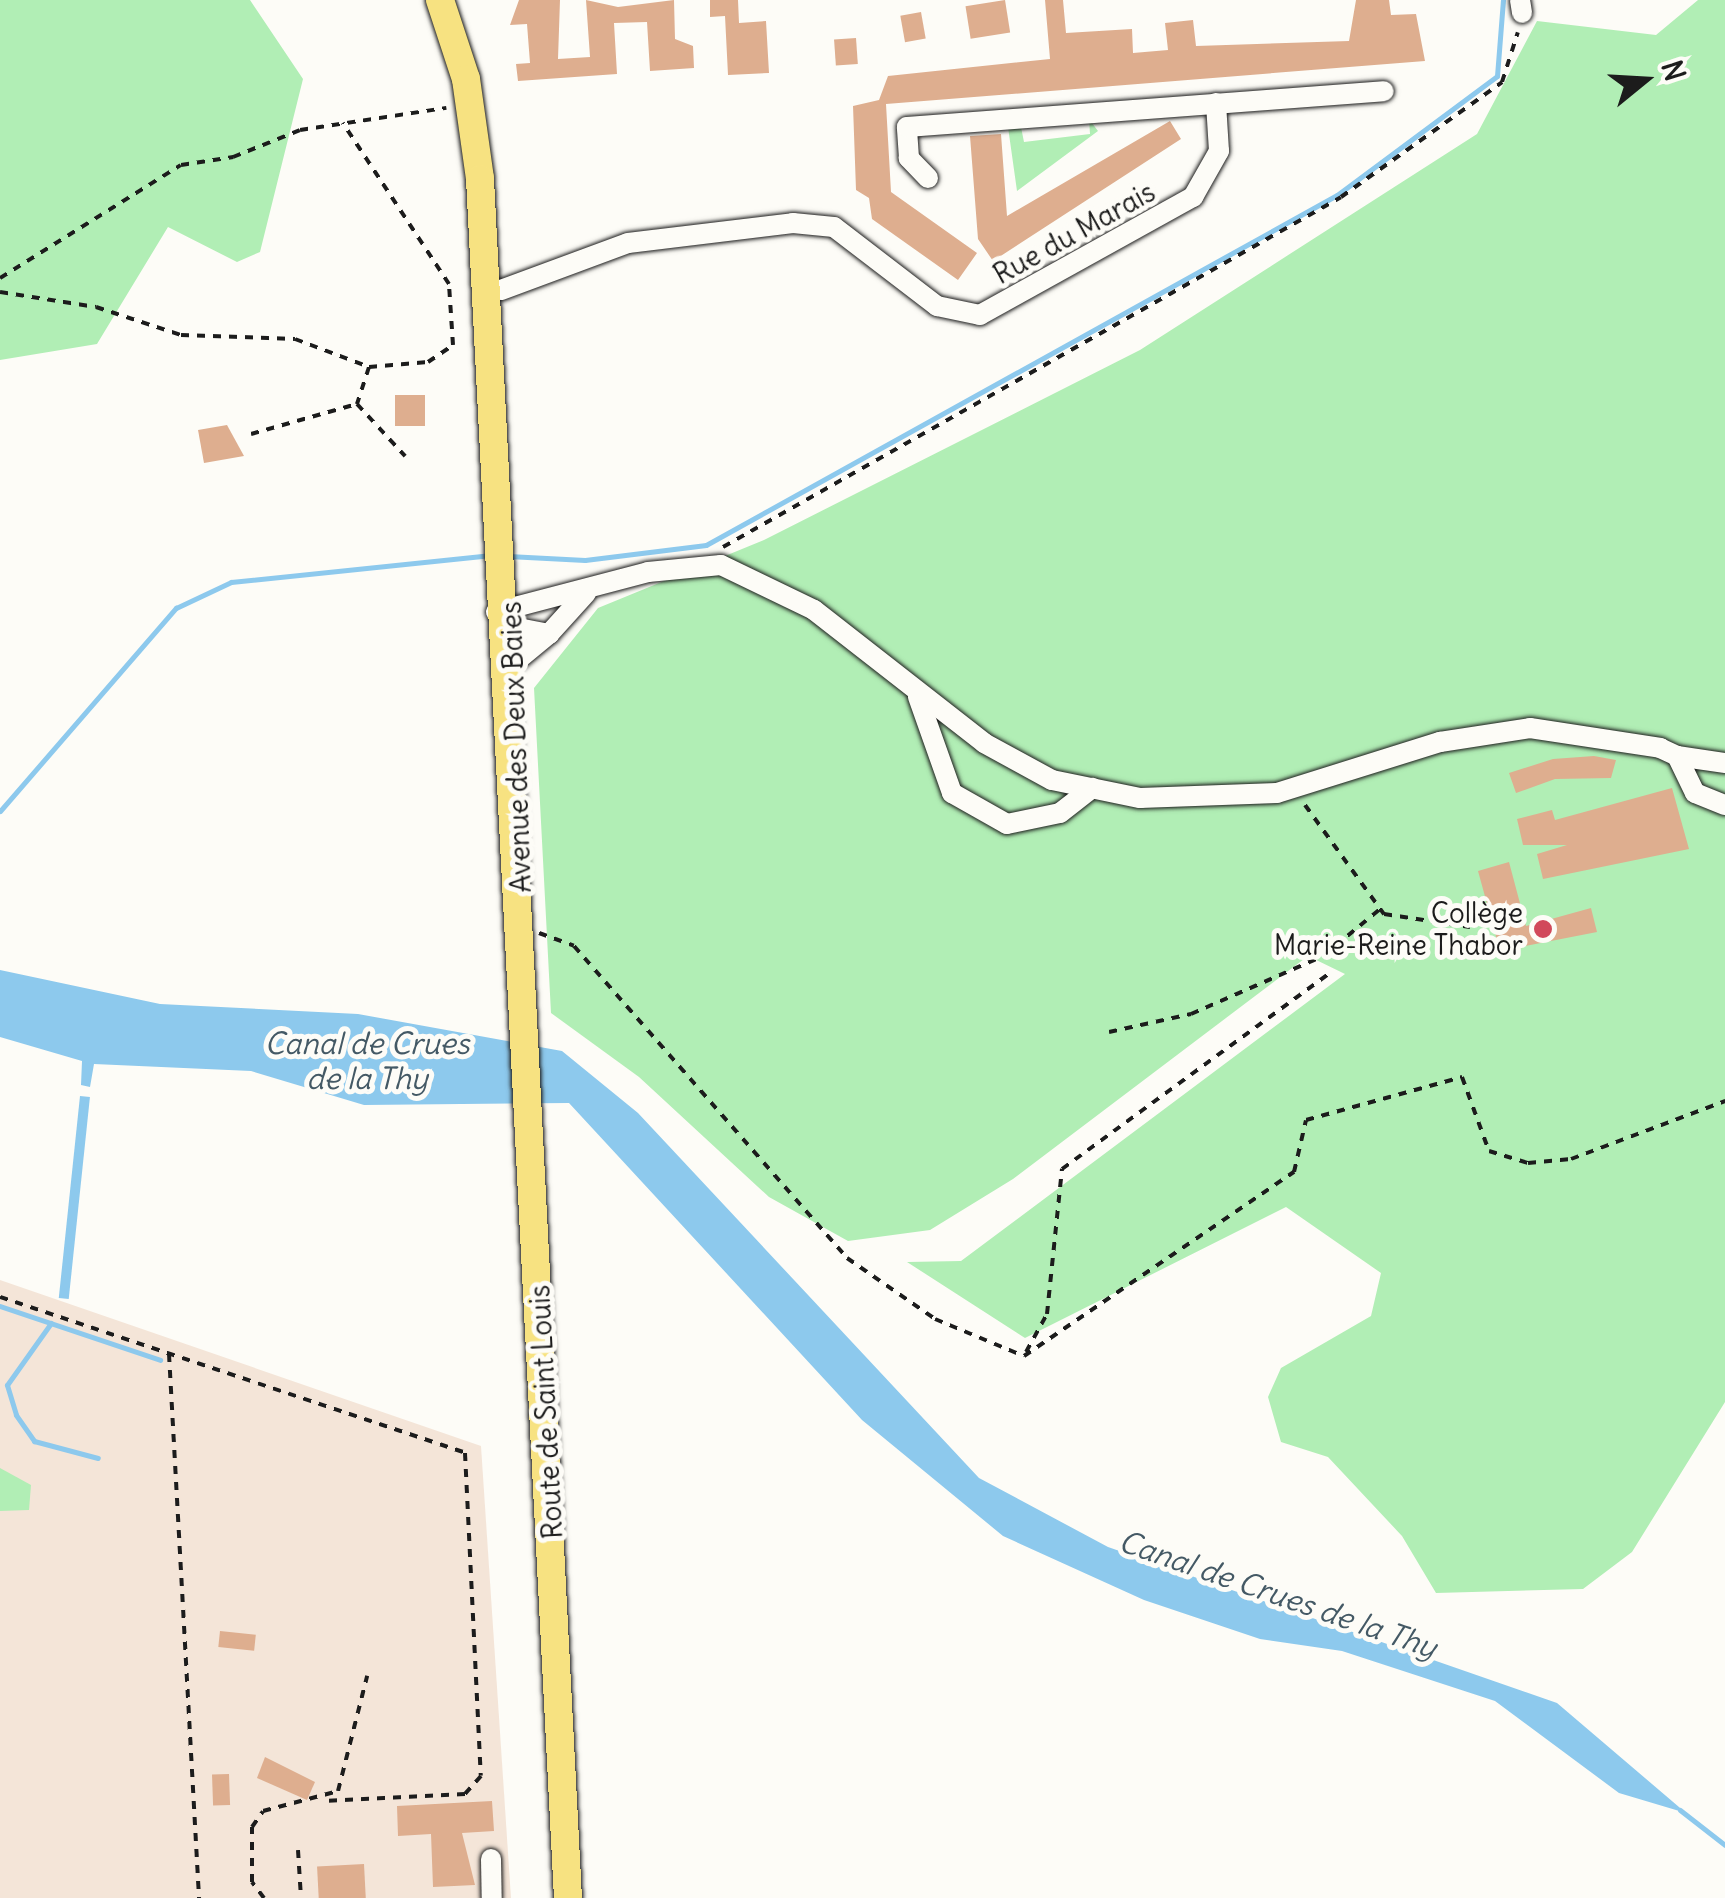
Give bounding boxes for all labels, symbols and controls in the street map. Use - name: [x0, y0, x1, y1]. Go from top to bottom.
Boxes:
- north arrow: [1595, 30, 1695, 130]
- text: N: [1653, 56, 1694, 85]
- street label: Rue du Marais: [987, 175, 1161, 291]
- street label: Avenue des Deux Baies: [494, 601, 538, 893]
- place label: Collège Marie-Reine Thabor: [1274, 896, 1523, 962]
- marker: Collège Marie-Reine Thabor: [1532, 918, 1554, 940]
- water label: Canal de Crues de la Thy: [265, 1025, 469, 1096]
- street label: Route de Saint Louis: [523, 1284, 569, 1540]
- water label: Canal de Crues de la Thy: [1114, 1523, 1442, 1665]

